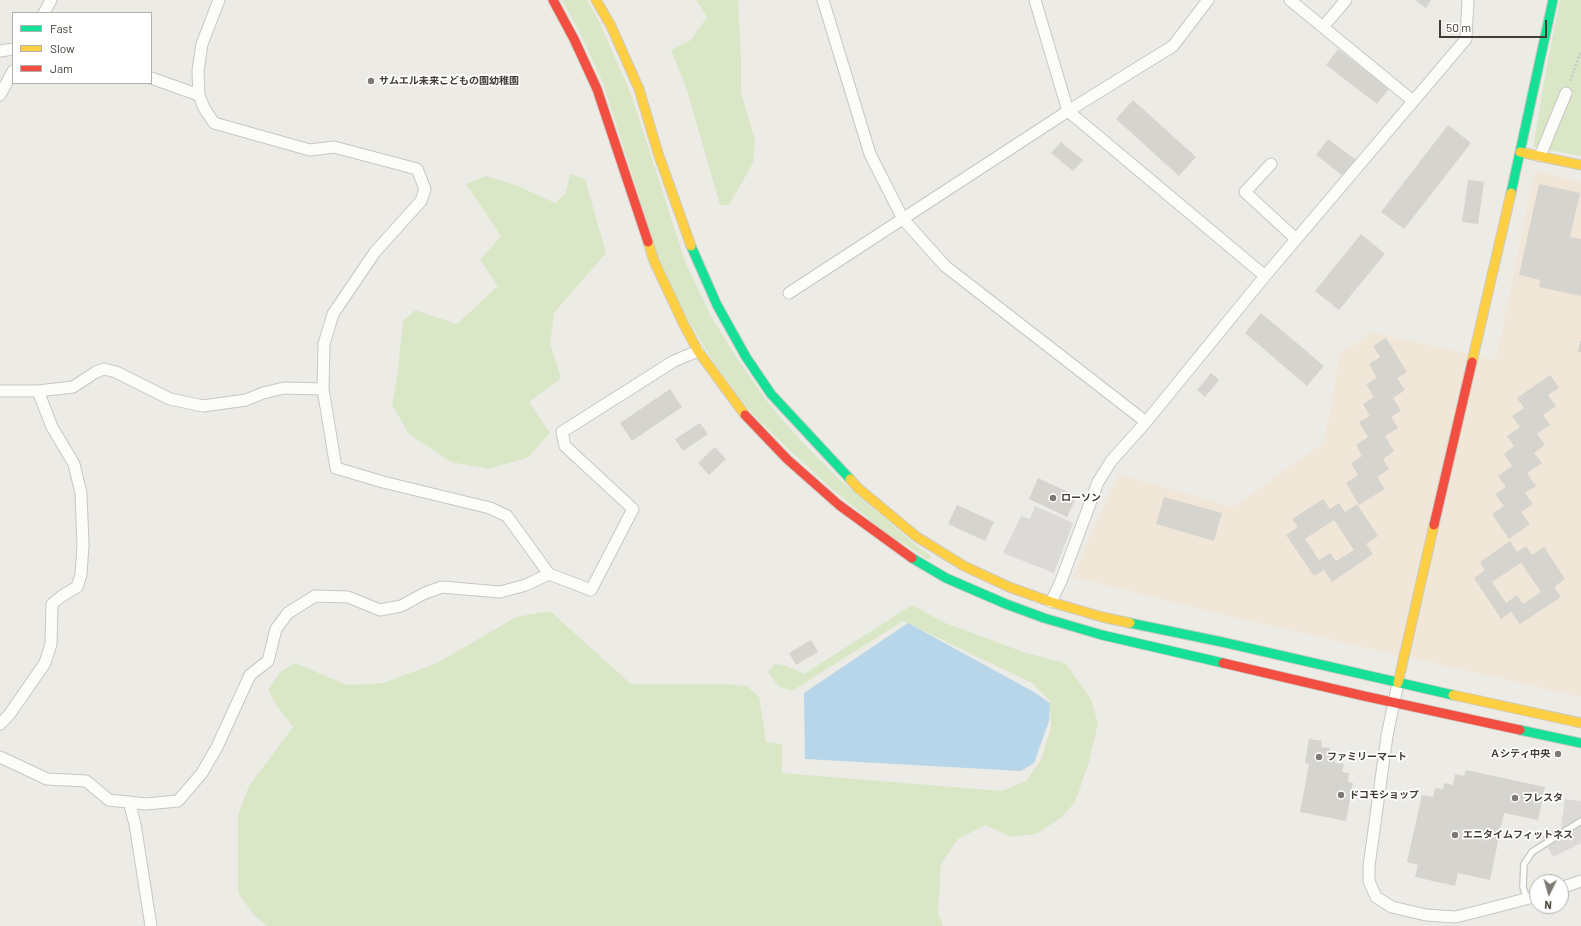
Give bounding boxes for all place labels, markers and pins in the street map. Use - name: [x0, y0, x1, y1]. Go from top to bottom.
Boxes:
- place label: サムエル未来こどもの園幼稚園: [379, 75, 519, 87]
- marker: サムエル未来こどもの園幼稚園: [366, 76, 376, 86]
- place label: ローソン: [1061, 492, 1101, 504]
- marker: ローソン: [1048, 493, 1058, 503]
- place label: Ａシティ中央: [1490, 748, 1550, 760]
- marker: Ａシティ中央: [1553, 749, 1563, 759]
- place label: ファミリーマート: [1327, 751, 1407, 763]
- marker: ファミリーマート: [1314, 752, 1324, 762]
- place label: ドコモショップ: [1349, 789, 1419, 801]
- marker: ドコモショップ: [1336, 790, 1346, 800]
- place label: フレスタ: [1523, 792, 1563, 804]
- marker: フレスタ: [1510, 793, 1520, 803]
- place label: エニタイムフィットネス: [1463, 829, 1573, 841]
- marker: エニタイムフィットネス: [1450, 830, 1460, 840]

